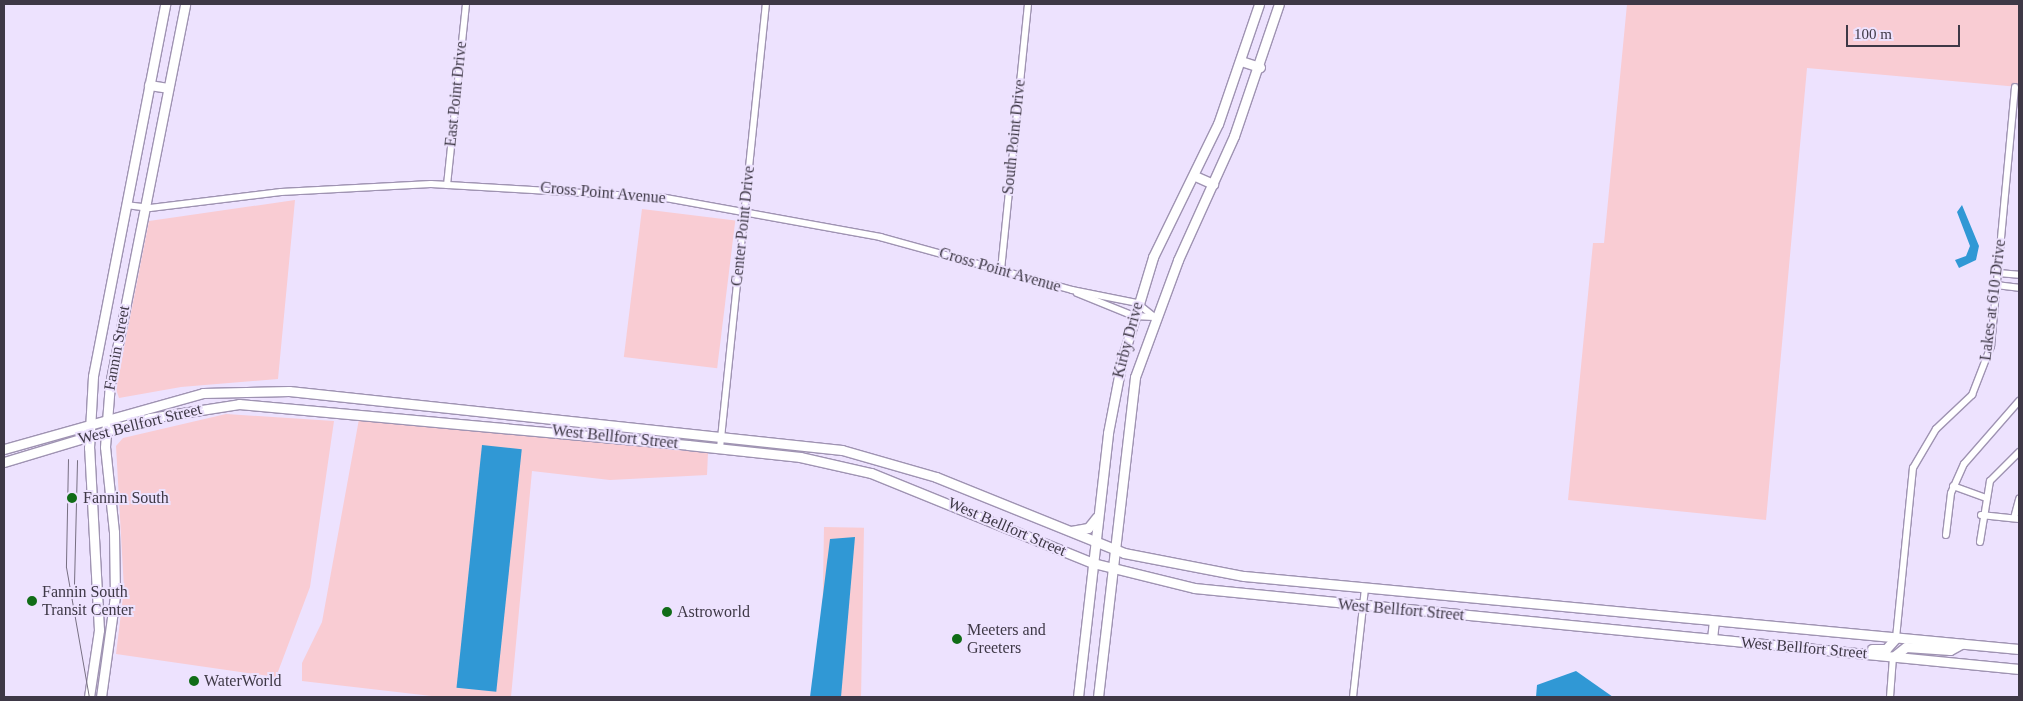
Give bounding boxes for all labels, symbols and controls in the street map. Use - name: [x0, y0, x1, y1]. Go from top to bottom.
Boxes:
- scale bar: [1848, 15, 1962, 47]
- text: 100 m: [1854, 26, 1892, 42]
- street label: East Point Drive: [441, 40, 471, 148]
- street label: South Point Drive: [998, 79, 1030, 195]
- street label: Center Point Drive: [727, 165, 759, 287]
- street label: Cross Point Avenue: [539, 178, 667, 208]
- street label: Lakes at 610 Drive: [1976, 238, 2010, 362]
- street label: Cross Point Avenue: [936, 243, 1064, 297]
- street label: Kirby Drive: [1109, 300, 1147, 380]
- street label: Fannin Street: [100, 304, 134, 392]
- street label: West Bellfort Street: [76, 399, 204, 449]
- street label: West Bellfort Street: [551, 421, 679, 453]
- place label: Fannin South: [83, 488, 169, 508]
- marker: Fannin South: [65, 491, 79, 505]
- street label: West Bellfort Street: [945, 493, 1069, 561]
- place label: Fannin South Transit Center: [42, 582, 133, 620]
- marker: Fannin South Transit Center: [26, 595, 38, 607]
- street label: West Bellfort Street: [1337, 595, 1465, 625]
- place label: Astroworld: [677, 602, 750, 622]
- marker: Astroworld: [661, 606, 673, 618]
- place label: Meeters and Greeters: [967, 620, 1046, 658]
- marker: Meeters and Greeters: [951, 633, 963, 645]
- street label: West Bellfort Street: [1740, 633, 1868, 663]
- place label: WaterWorld: [204, 671, 281, 691]
- marker: WaterWorld: [188, 675, 200, 687]

